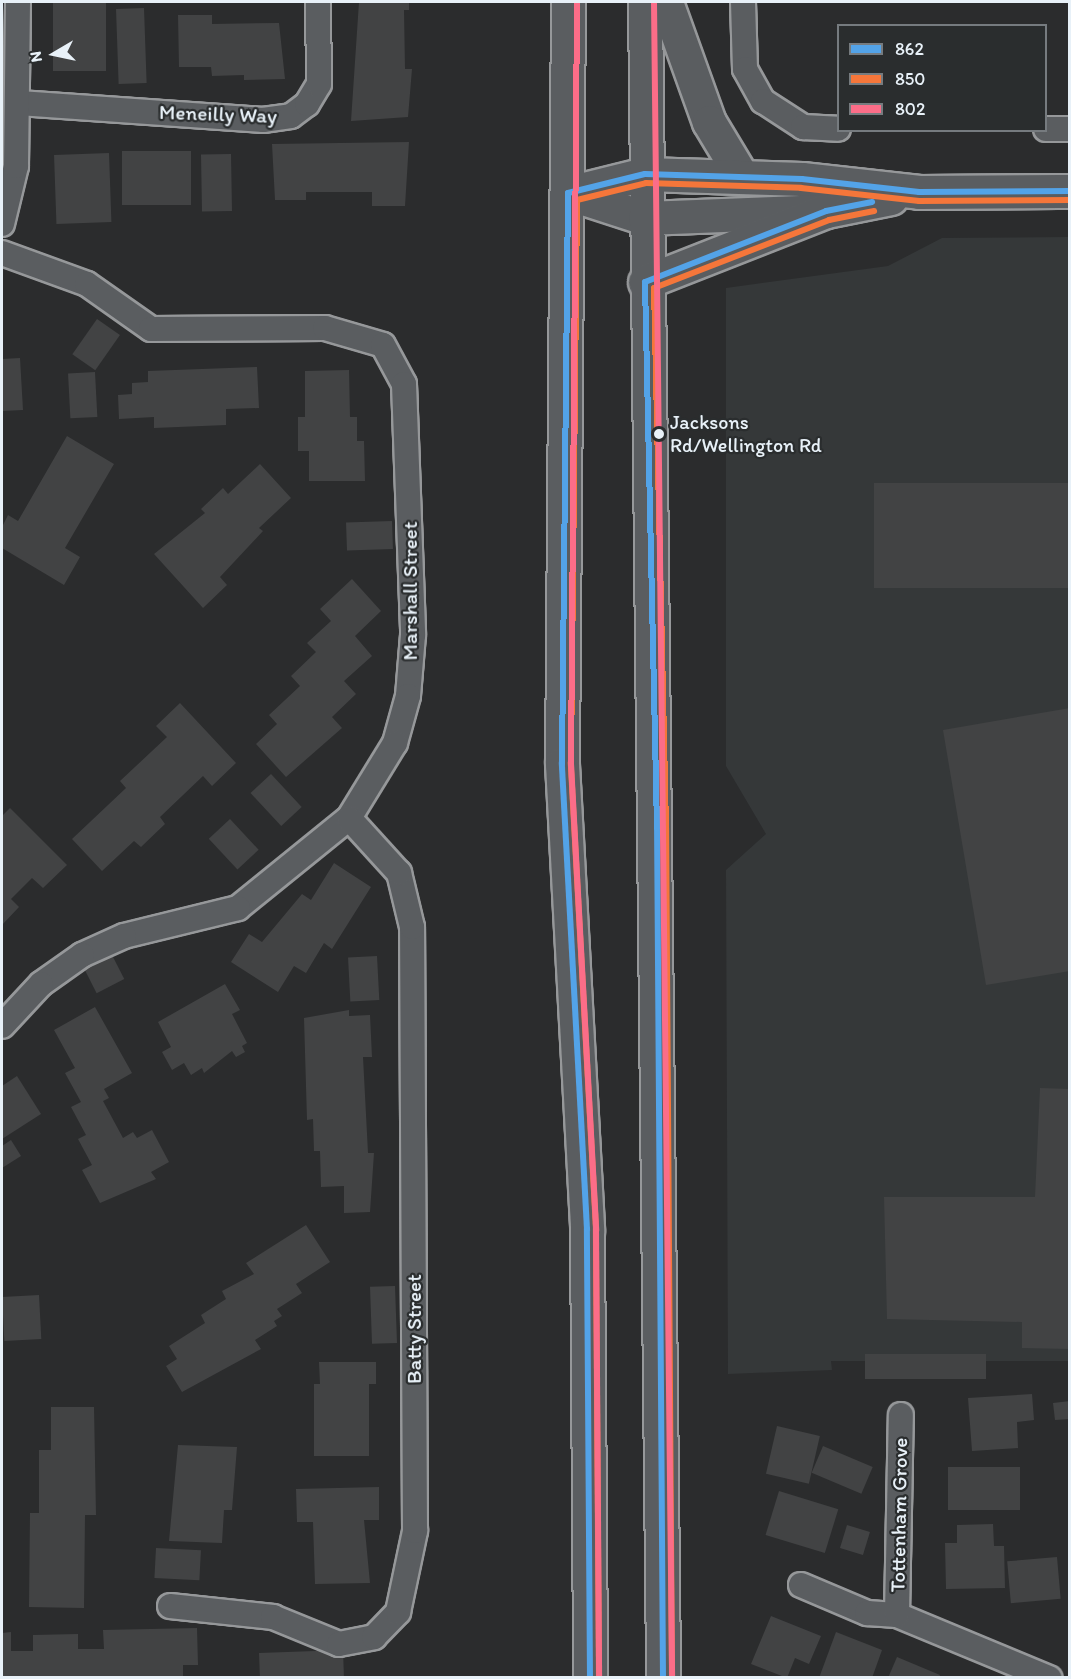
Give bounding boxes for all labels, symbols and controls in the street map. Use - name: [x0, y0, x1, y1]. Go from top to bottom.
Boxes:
- north arrow: [24, 24, 84, 84]
- legend: [837, 24, 1047, 132]
- text: 862: [895, 38, 924, 60]
- text: N: [25, 50, 46, 64]
- text: 850: [895, 68, 925, 90]
- text: 802: [895, 98, 925, 120]
- street label: Meneilly Way: [159, 99, 277, 129]
- place label: Jacksons Rd/Wellington Rd: [670, 410, 822, 457]
- marker: Jacksons Rd/Wellington Rd: [653, 428, 665, 440]
- street label: Marshall Street: [397, 522, 423, 660]
- street label: Batty Street: [401, 1274, 427, 1384]
- street label: Tottenham Grove: [885, 1438, 913, 1592]

